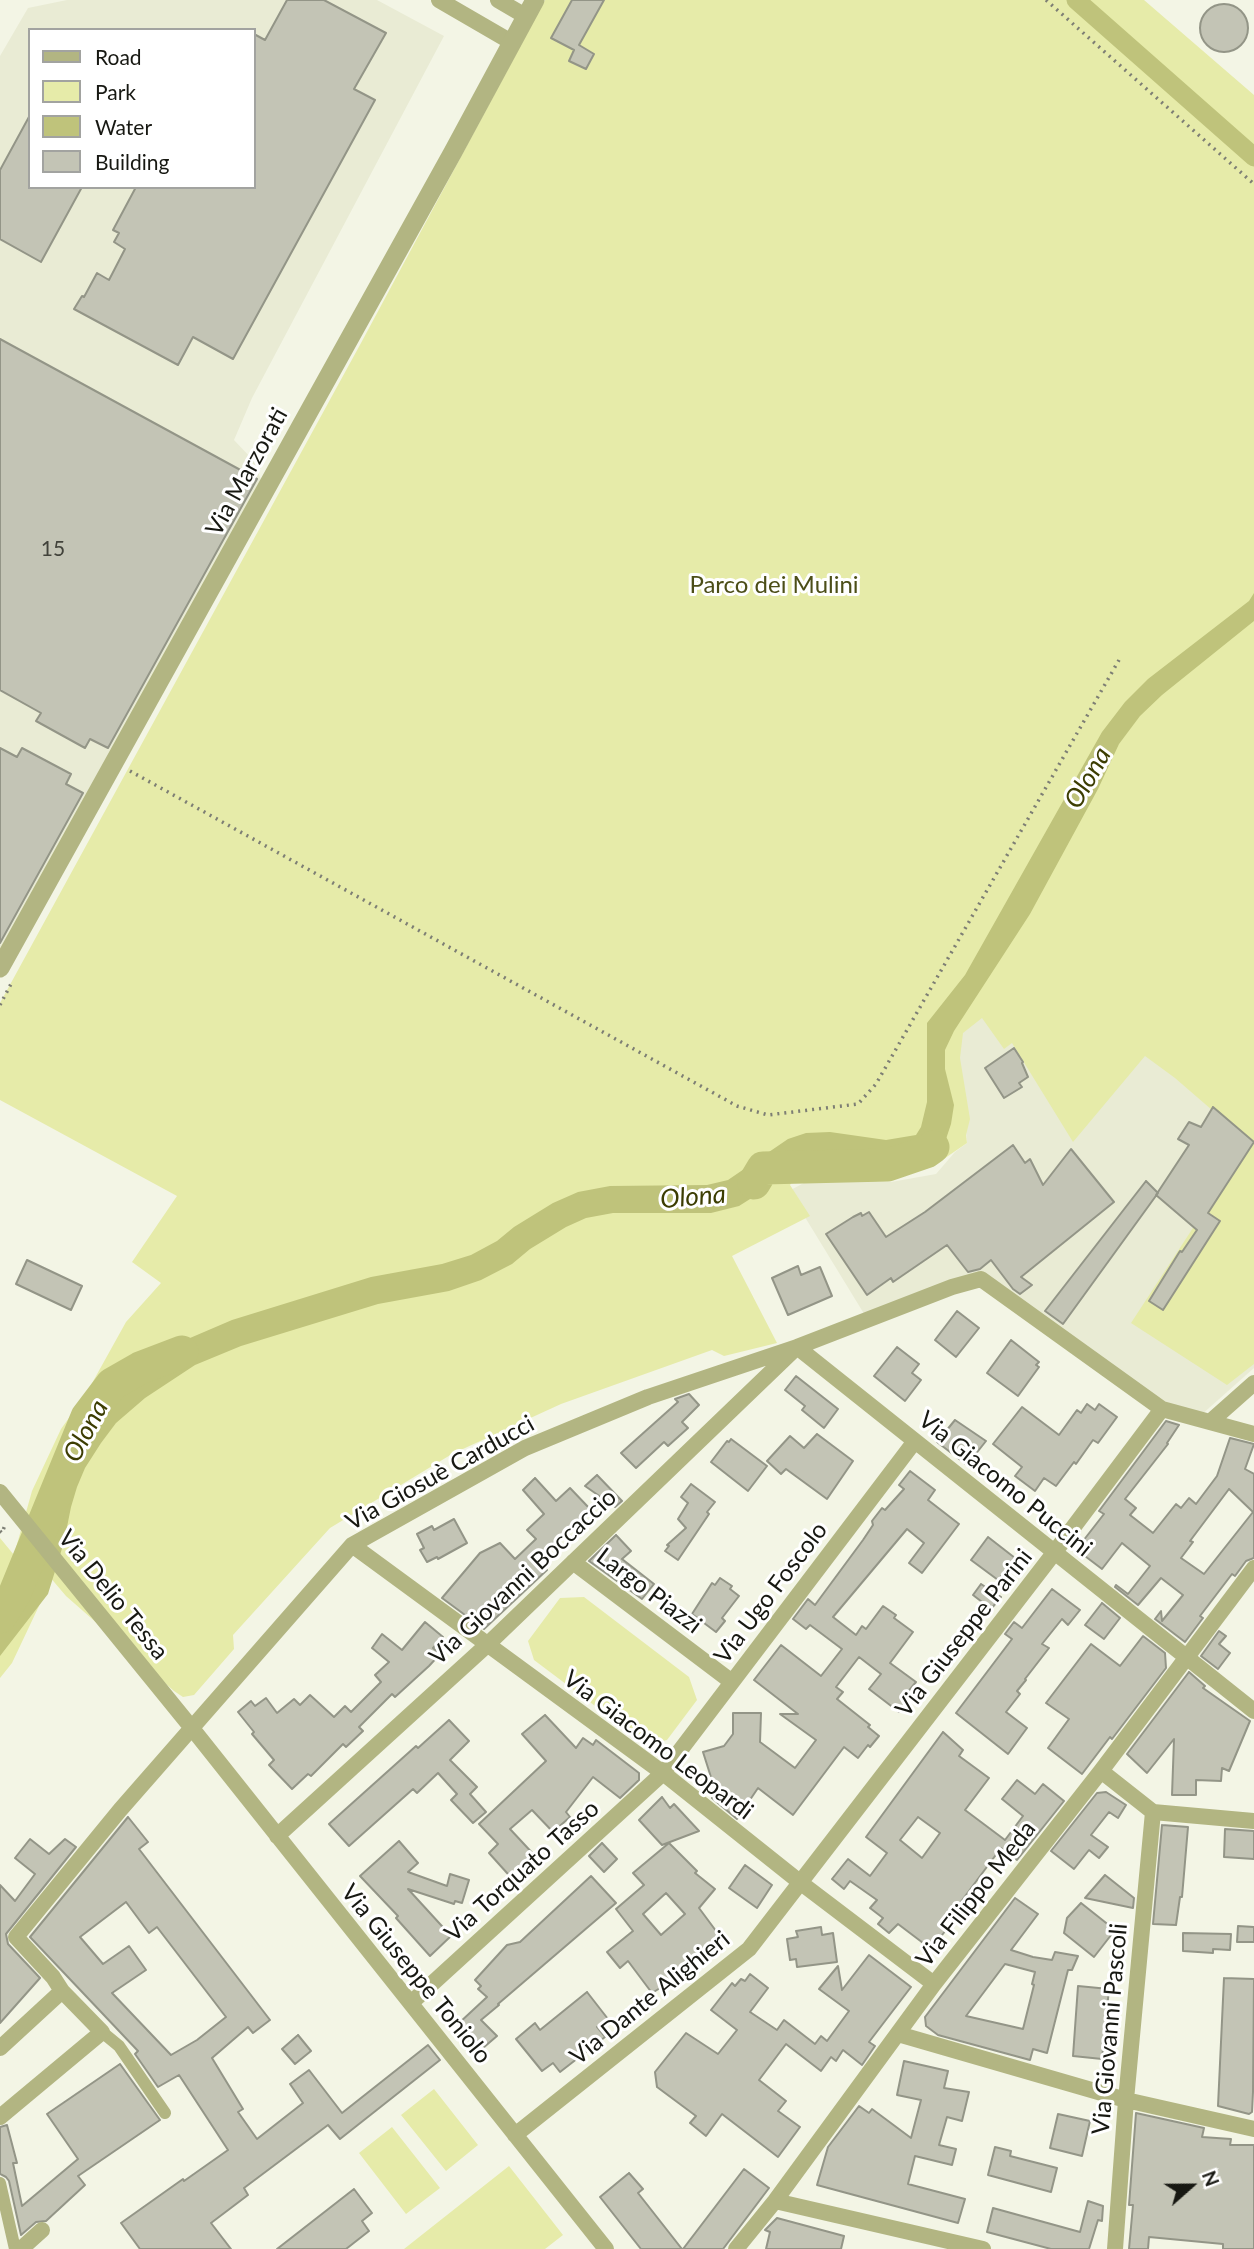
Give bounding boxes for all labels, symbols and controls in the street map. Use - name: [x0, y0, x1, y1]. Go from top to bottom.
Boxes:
- legend: [28, 28, 256, 189]
- text: Road: [95, 44, 142, 69]
- text: Park: [95, 79, 136, 104]
- text: Water: [95, 114, 152, 139]
- text: Building: [95, 149, 170, 174]
- street label: Via Marzorati: [200, 403, 294, 541]
- house number: 15: [41, 536, 65, 562]
- park label: Parco dei Mulini: [689, 571, 859, 599]
- water label: Olona: [1058, 742, 1118, 814]
- water label: Olona: [659, 1179, 727, 1215]
- water label: Olona: [57, 1395, 115, 1467]
- street label: Via Giacomo Puccini: [912, 1405, 1098, 1563]
- street label: Via Giosuè Carducci: [341, 1409, 539, 1537]
- street label: Via Giovanni Boccaccio: [424, 1483, 622, 1671]
- street label: Via Ugo Foscolo: [708, 1517, 834, 1669]
- street label: Via Delio Tessa: [52, 1524, 174, 1666]
- street label: Largo Piazzi: [591, 1542, 707, 1640]
- street label: Via Giuseppe Parini: [890, 1543, 1038, 1723]
- street label: Via Giacomo Leopardi: [557, 1664, 759, 1826]
- street label: Via Torquato Tasso: [439, 1794, 605, 1948]
- street label: Via Filippo Meda: [910, 1815, 1042, 1973]
- street label: Via Giuseppe Toniolo: [335, 1879, 497, 2069]
- street label: Via Giovanni Pascoli: [1086, 1922, 1134, 2136]
- street label: Via Dante Alighieri: [564, 1925, 736, 2071]
- north arrow: [1156, 2151, 1226, 2221]
- text: N: [1198, 2167, 1224, 2189]

